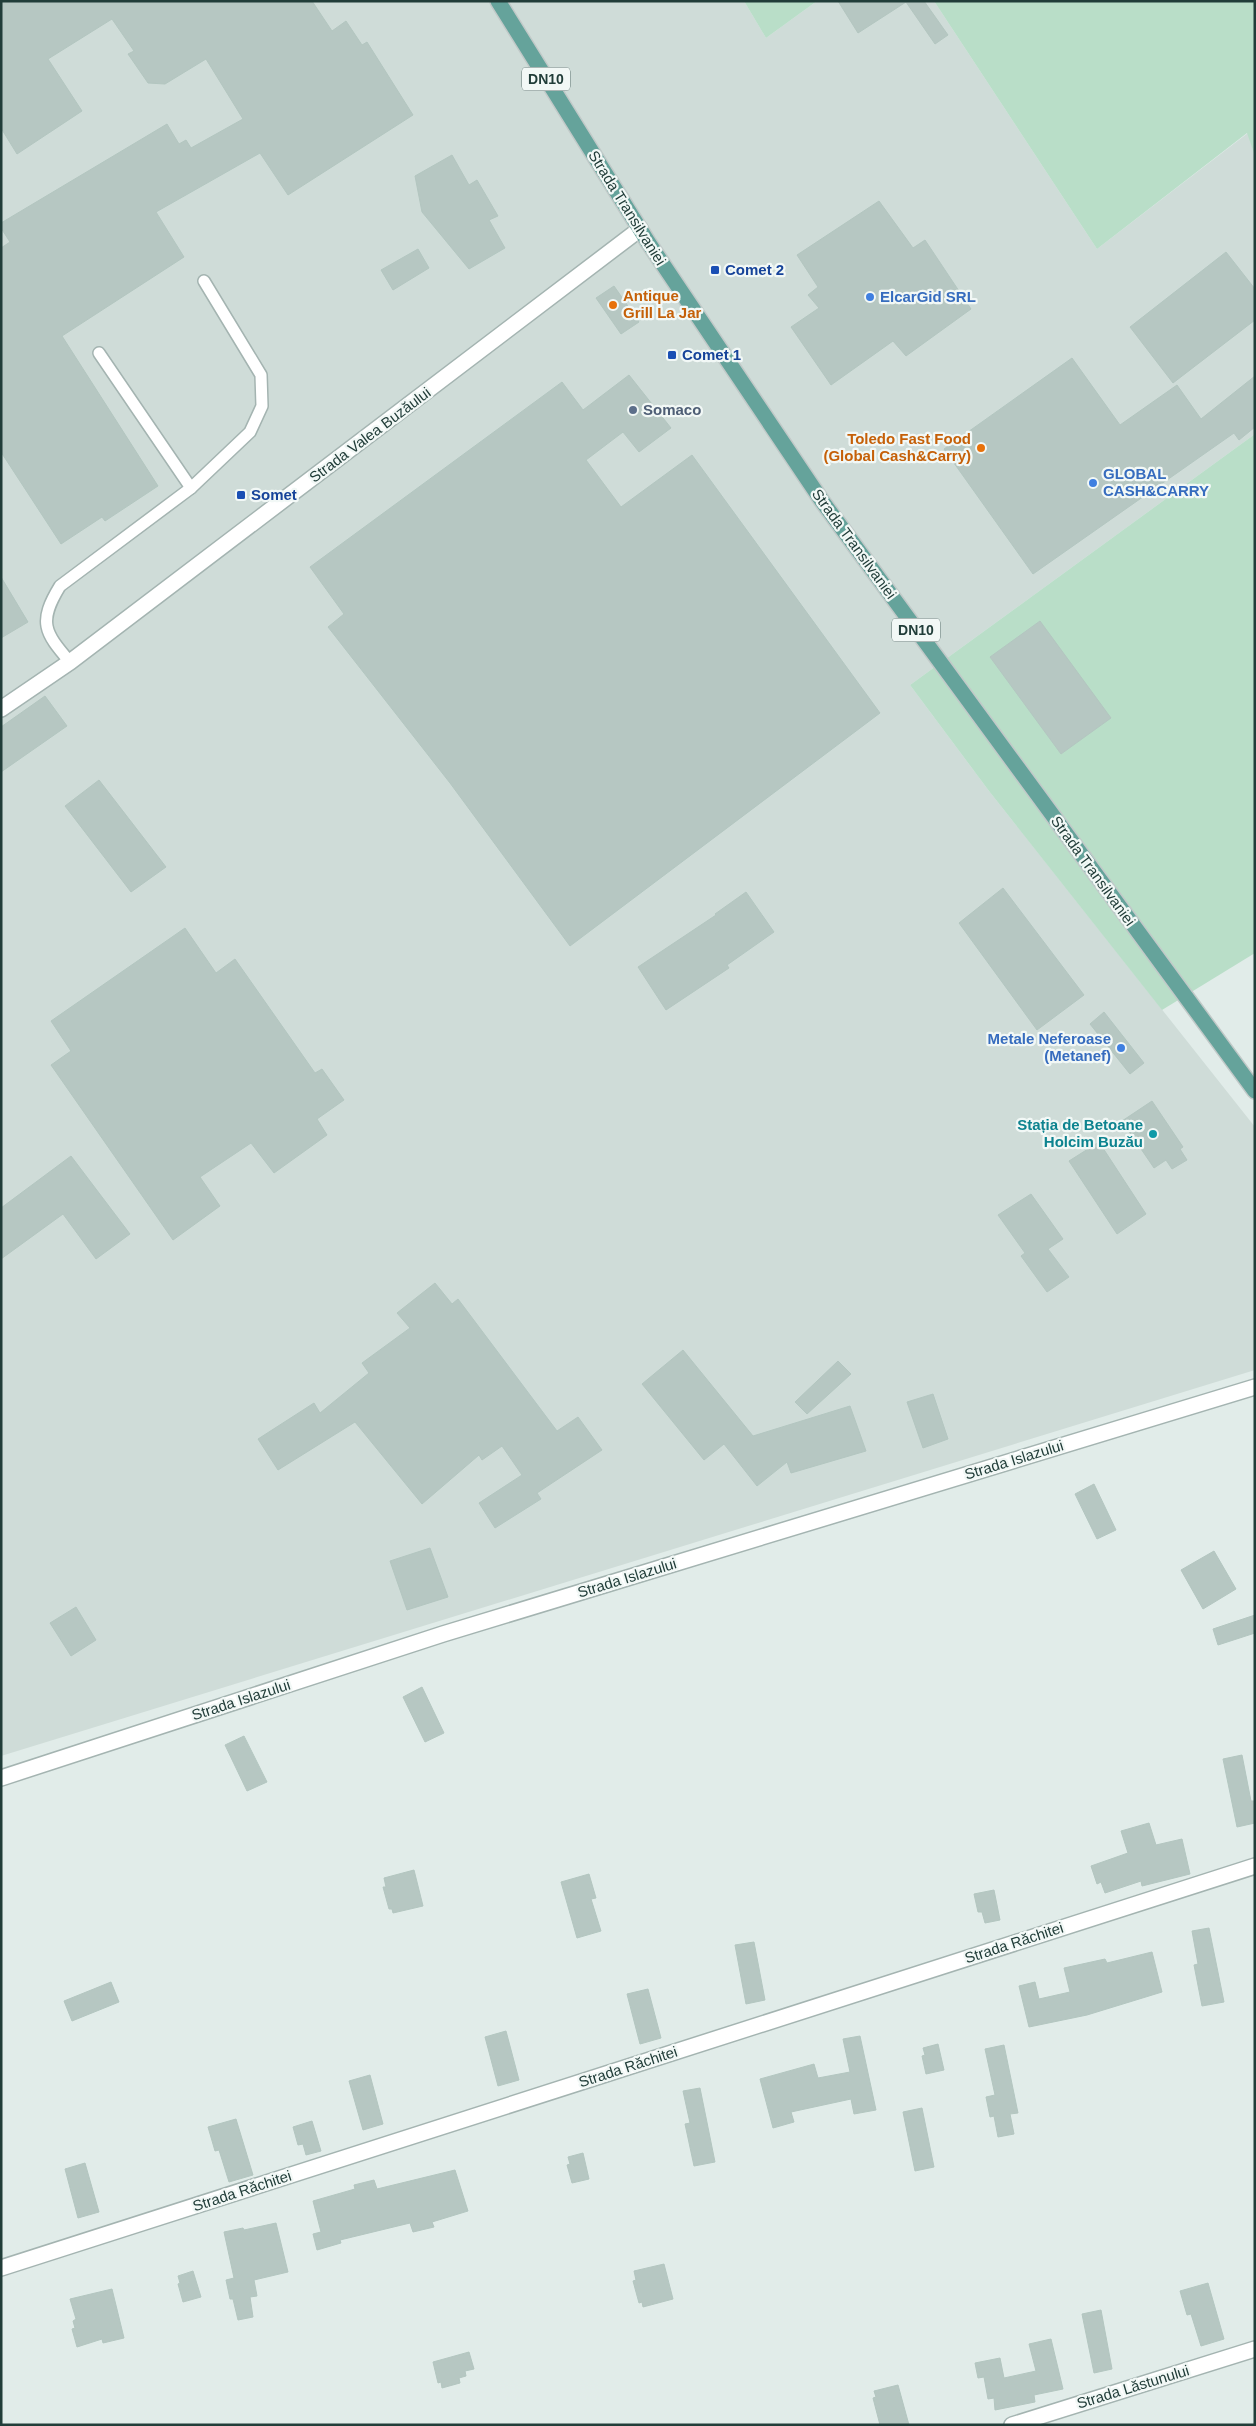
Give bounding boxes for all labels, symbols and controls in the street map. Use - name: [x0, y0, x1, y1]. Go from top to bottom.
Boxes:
- road number: DN10: [522, 68, 570, 90]
- street label: Strada Transilvaniei: [585, 147, 670, 268]
- place label: Comet 2: [725, 261, 784, 278]
- marker: Comet 2: [709, 264, 721, 276]
- place label: Antique Grill La Jar: [623, 287, 702, 321]
- place label: ElcarGid SRL: [880, 288, 976, 305]
- marker: ElcarGid SRL: [864, 291, 876, 303]
- marker: Antique Grill La Jar: [607, 299, 619, 311]
- place label: Comet 1: [682, 346, 741, 363]
- marker: Comet 1: [666, 349, 678, 361]
- street label: Strada Valea Buzăului: [306, 383, 434, 486]
- place label: Somaco: [643, 401, 701, 418]
- marker: Somaco: [627, 404, 639, 416]
- place label: Toledo Fast Food (Global Cash&Carry): [823, 430, 971, 464]
- marker: Toledo Fast Food (Global Cash&Carry): [975, 442, 987, 454]
- place label: GLOBAL CASH&CARRY: [1103, 465, 1209, 499]
- marker: GLOBAL CASH&CARRY: [1087, 477, 1099, 489]
- street label: Strada Transilvaniei: [809, 485, 900, 602]
- place label: Somet: [251, 486, 297, 503]
- marker: Somet: [235, 489, 247, 501]
- road number: DN10: [892, 618, 940, 642]
- street label: Strada Transilvaniei: [1048, 812, 1139, 929]
- place label: Metale Neferoase (Metanef): [988, 1030, 1111, 1064]
- marker: Metale Neferoase (Metanef): [1115, 1042, 1127, 1054]
- place label: Stația de Betoane Holcim Buzău: [1017, 1116, 1143, 1150]
- marker: Stația de Betoane Holcim Buzău: [1147, 1128, 1159, 1140]
- street label: Strada Islazului: [962, 1436, 1065, 1483]
- street label: Strada Islazului: [575, 1554, 678, 1601]
- street label: Strada Islazului: [189, 1676, 292, 1723]
- street label: Strada Răchitei: [962, 1919, 1065, 1966]
- street label: Strada Răchitei: [576, 2043, 679, 2090]
- street label: Strada Răchitei: [190, 2167, 293, 2214]
- street label: Strada Lăstunului: [1075, 2361, 1191, 2412]

